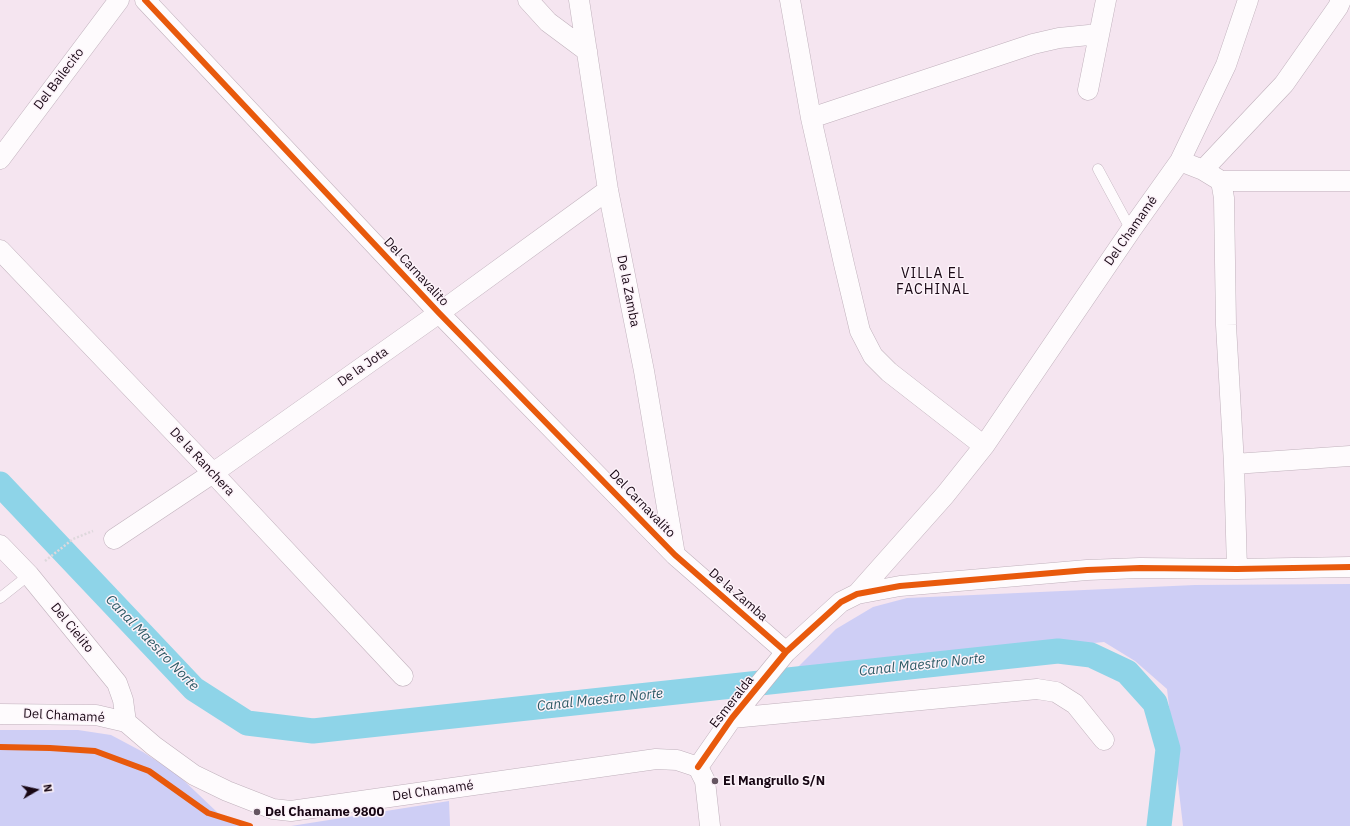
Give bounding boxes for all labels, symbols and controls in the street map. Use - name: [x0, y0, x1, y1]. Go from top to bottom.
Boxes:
- street label: Del Bailecito: [31, 45, 87, 113]
- street label: Del Chamamé: [1101, 193, 1161, 269]
- street label: Del Carnavalito: [380, 234, 452, 310]
- street label: De la Zamba: [613, 254, 643, 328]
- district label: VILLA EL FACHINAL: [896, 266, 970, 298]
- street label: De la Jota: [335, 344, 391, 390]
- street label: De la Ranchera: [166, 425, 238, 499]
- street label: Del Carnavalito: [606, 467, 678, 541]
- street label: De la Zamba: [705, 565, 771, 625]
- water label: Canal Maestro Norte: [102, 592, 202, 694]
- street label: Del Cielito: [47, 600, 97, 656]
- water label: Canal Maestro Norte: [858, 650, 986, 680]
- street label: Esmeralda: [707, 673, 757, 731]
- water label: Canal Maestro Norte: [536, 685, 664, 715]
- street label: Del Chamamé: [23, 706, 105, 726]
- north arrow: [16, 770, 56, 810]
- place label: El Mangrullo S/N: [723, 773, 825, 789]
- marker: El Mangrullo S/N: [710, 776, 720, 786]
- street label: Del Chamamé: [391, 778, 475, 804]
- text: N: [40, 783, 55, 793]
- place label: Del Chamame 9800: [265, 804, 384, 820]
- marker: Del Chamame 9800: [252, 807, 262, 817]

